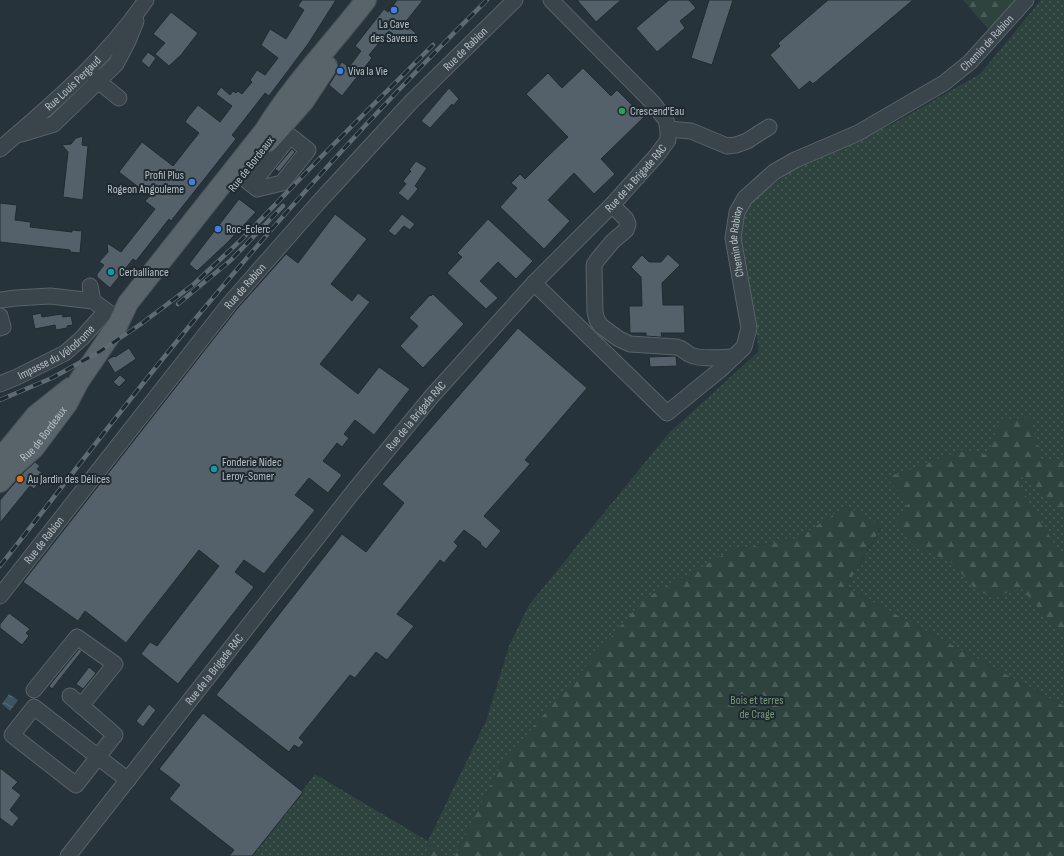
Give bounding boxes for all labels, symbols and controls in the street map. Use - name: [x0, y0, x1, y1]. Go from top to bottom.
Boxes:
- marker: La Cave des Saveurs: [389, 5, 399, 15]
- street label: Chemin de Rabion: [957, 12, 1017, 75]
- place label: La Cave des Saveurs: [370, 17, 418, 46]
- street label: Rue de Rabion: [440, 24, 491, 74]
- street label: Rue Louis Pergaud: [42, 53, 105, 114]
- place label: Viva la Vie: [348, 64, 388, 79]
- marker: Viva la Vie: [335, 66, 345, 76]
- place label: Crescend'Eau: [630, 104, 684, 119]
- marker: Crescend'Eau: [617, 106, 627, 116]
- street label: Rue de Bordeaux: [225, 133, 278, 195]
- street label: Rue de la Brigade RAC: [602, 141, 670, 216]
- place label: Profil Plus Rogeon Angouleme: [107, 168, 184, 197]
- marker: Profil Plus Rogeon Angouleme: [187, 177, 197, 187]
- street label: Chemin de Rabion: [726, 203, 748, 278]
- place label: Roc-Eclerc: [226, 222, 271, 237]
- marker: Roc-Eclerc: [213, 224, 223, 234]
- street label: Rue de Rabion: [221, 260, 270, 312]
- place label: Cerballiance: [119, 265, 169, 280]
- marker: Cerballiance: [106, 267, 116, 277]
- street label: Impasse du Vélodrome: [15, 322, 98, 383]
- street label: Rue de la Brigade RAC: [383, 378, 450, 454]
- street label: Rue de Bordeaux: [17, 403, 71, 465]
- place label: Fonderie Nidec Leroy-Somer: [222, 455, 282, 484]
- marker: Fonderie Nidec Leroy-Somer: [209, 464, 219, 474]
- place label: Au Jardin des Délices: [27, 472, 110, 487]
- marker: Au Jardin des Délices: [15, 474, 25, 484]
- street label: Rue de Rabion: [21, 514, 68, 567]
- street label: Rue de la Brigade RAC: [182, 631, 247, 708]
- park label: Bois et terres de Crage: [730, 693, 784, 722]

